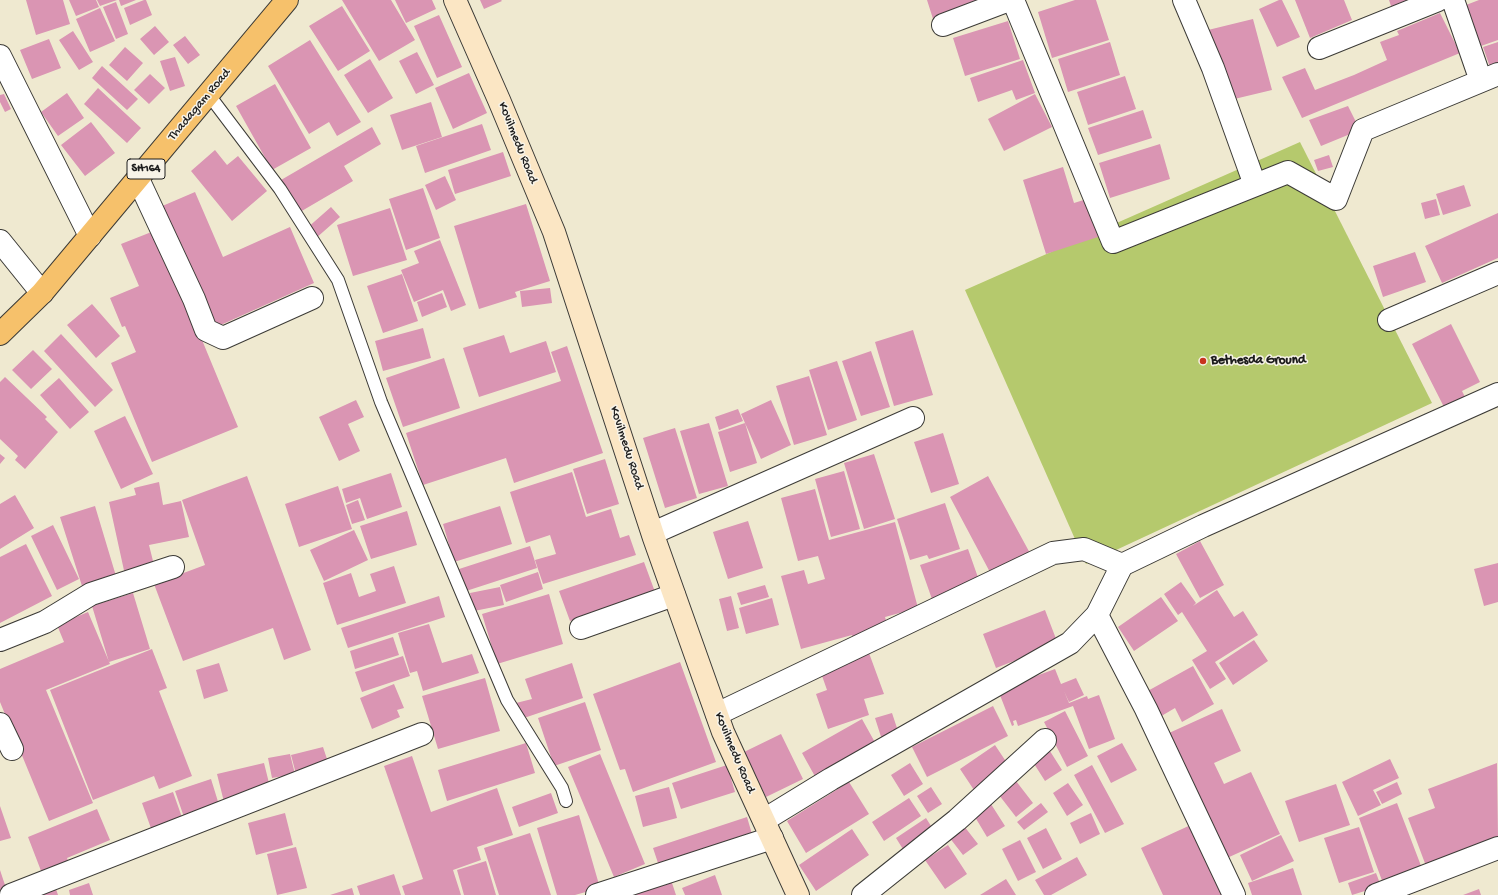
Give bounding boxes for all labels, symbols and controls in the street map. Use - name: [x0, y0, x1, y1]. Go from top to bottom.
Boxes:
- street label: Thadagam Road: [165, 66, 235, 144]
- street label: Kovilmedu Road: [494, 100, 540, 186]
- road number: SH164: [127, 159, 165, 179]
- place label: Bethesda Ground: [1211, 353, 1305, 369]
- marker: Bethesda Ground: [1198, 356, 1208, 366]
- street label: Kovilmedu Road: [605, 404, 647, 492]
- street label: Kovilmedu Road: [710, 710, 758, 796]

